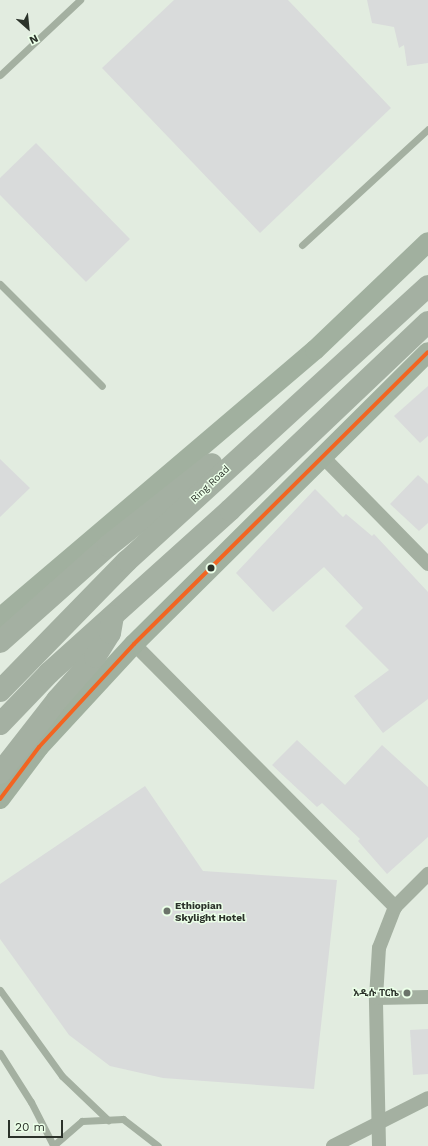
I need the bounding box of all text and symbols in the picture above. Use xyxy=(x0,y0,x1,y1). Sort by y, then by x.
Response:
north arrow xyxy=(8,8,48,48)
text: N xyxy=(27,31,40,47)
street label: Ring Road xyxy=(188,463,232,505)
unlabelled marker xyxy=(206,563,216,573)
place label: Ethiopian Skylight Hotel xyxy=(175,899,245,922)
marker: Ethiopian Skylight Hotel xyxy=(162,906,172,916)
place label: አዲሱ ፐርኬ xyxy=(353,987,399,999)
marker: አዲሱ ፐርኬ xyxy=(402,988,412,998)
scale bar xyxy=(10,1112,65,1138)
text: 20 m xyxy=(15,1120,45,1134)

